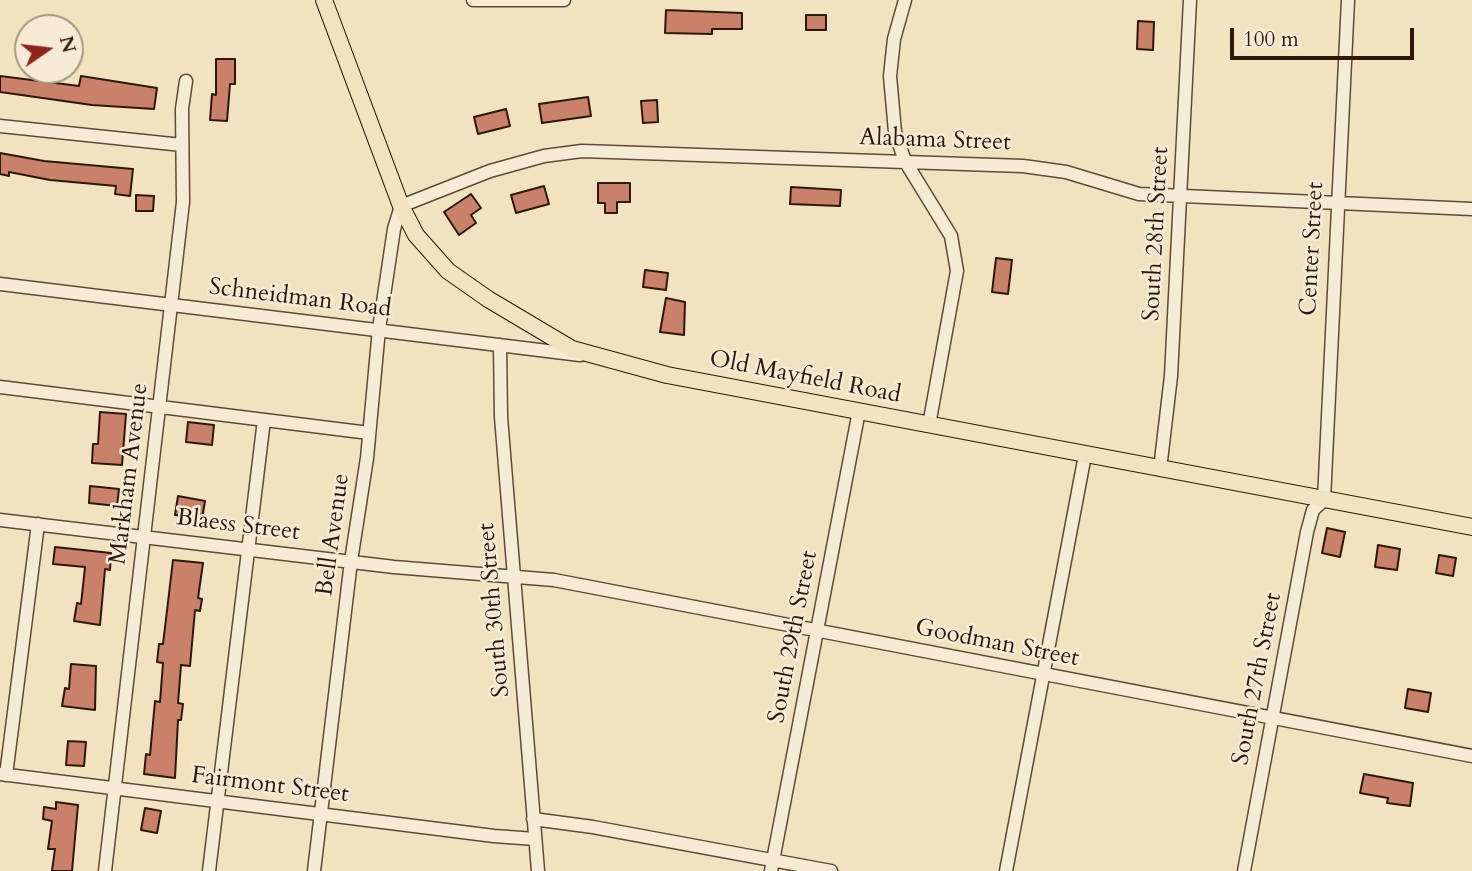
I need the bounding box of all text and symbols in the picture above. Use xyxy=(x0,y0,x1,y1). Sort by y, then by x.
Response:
north arrow xyxy=(14,14,84,84)
scale bar xyxy=(1234,14,1418,58)
text: 100 m xyxy=(1243,25,1299,54)
text: N xyxy=(53,33,82,56)
street label: Alabama Street xyxy=(859,124,1011,158)
street label: South 28th Street xyxy=(1138,146,1176,322)
street label: Center Street xyxy=(1295,181,1331,317)
street label: Schneidman Road xyxy=(207,274,393,324)
street label: Old Mayfield Road xyxy=(707,345,903,411)
street label: Markham Avenue xyxy=(105,382,155,566)
street label: Bell Avenue xyxy=(311,472,357,598)
street label: Blaess Street xyxy=(175,504,301,548)
street label: South 30th Street xyxy=(473,522,517,698)
street label: South 29th Street xyxy=(763,548,825,726)
street label: South 27th Street xyxy=(1227,590,1289,768)
street label: Goodman Street xyxy=(913,614,1081,674)
street label: Fairmont Street xyxy=(190,762,350,810)

